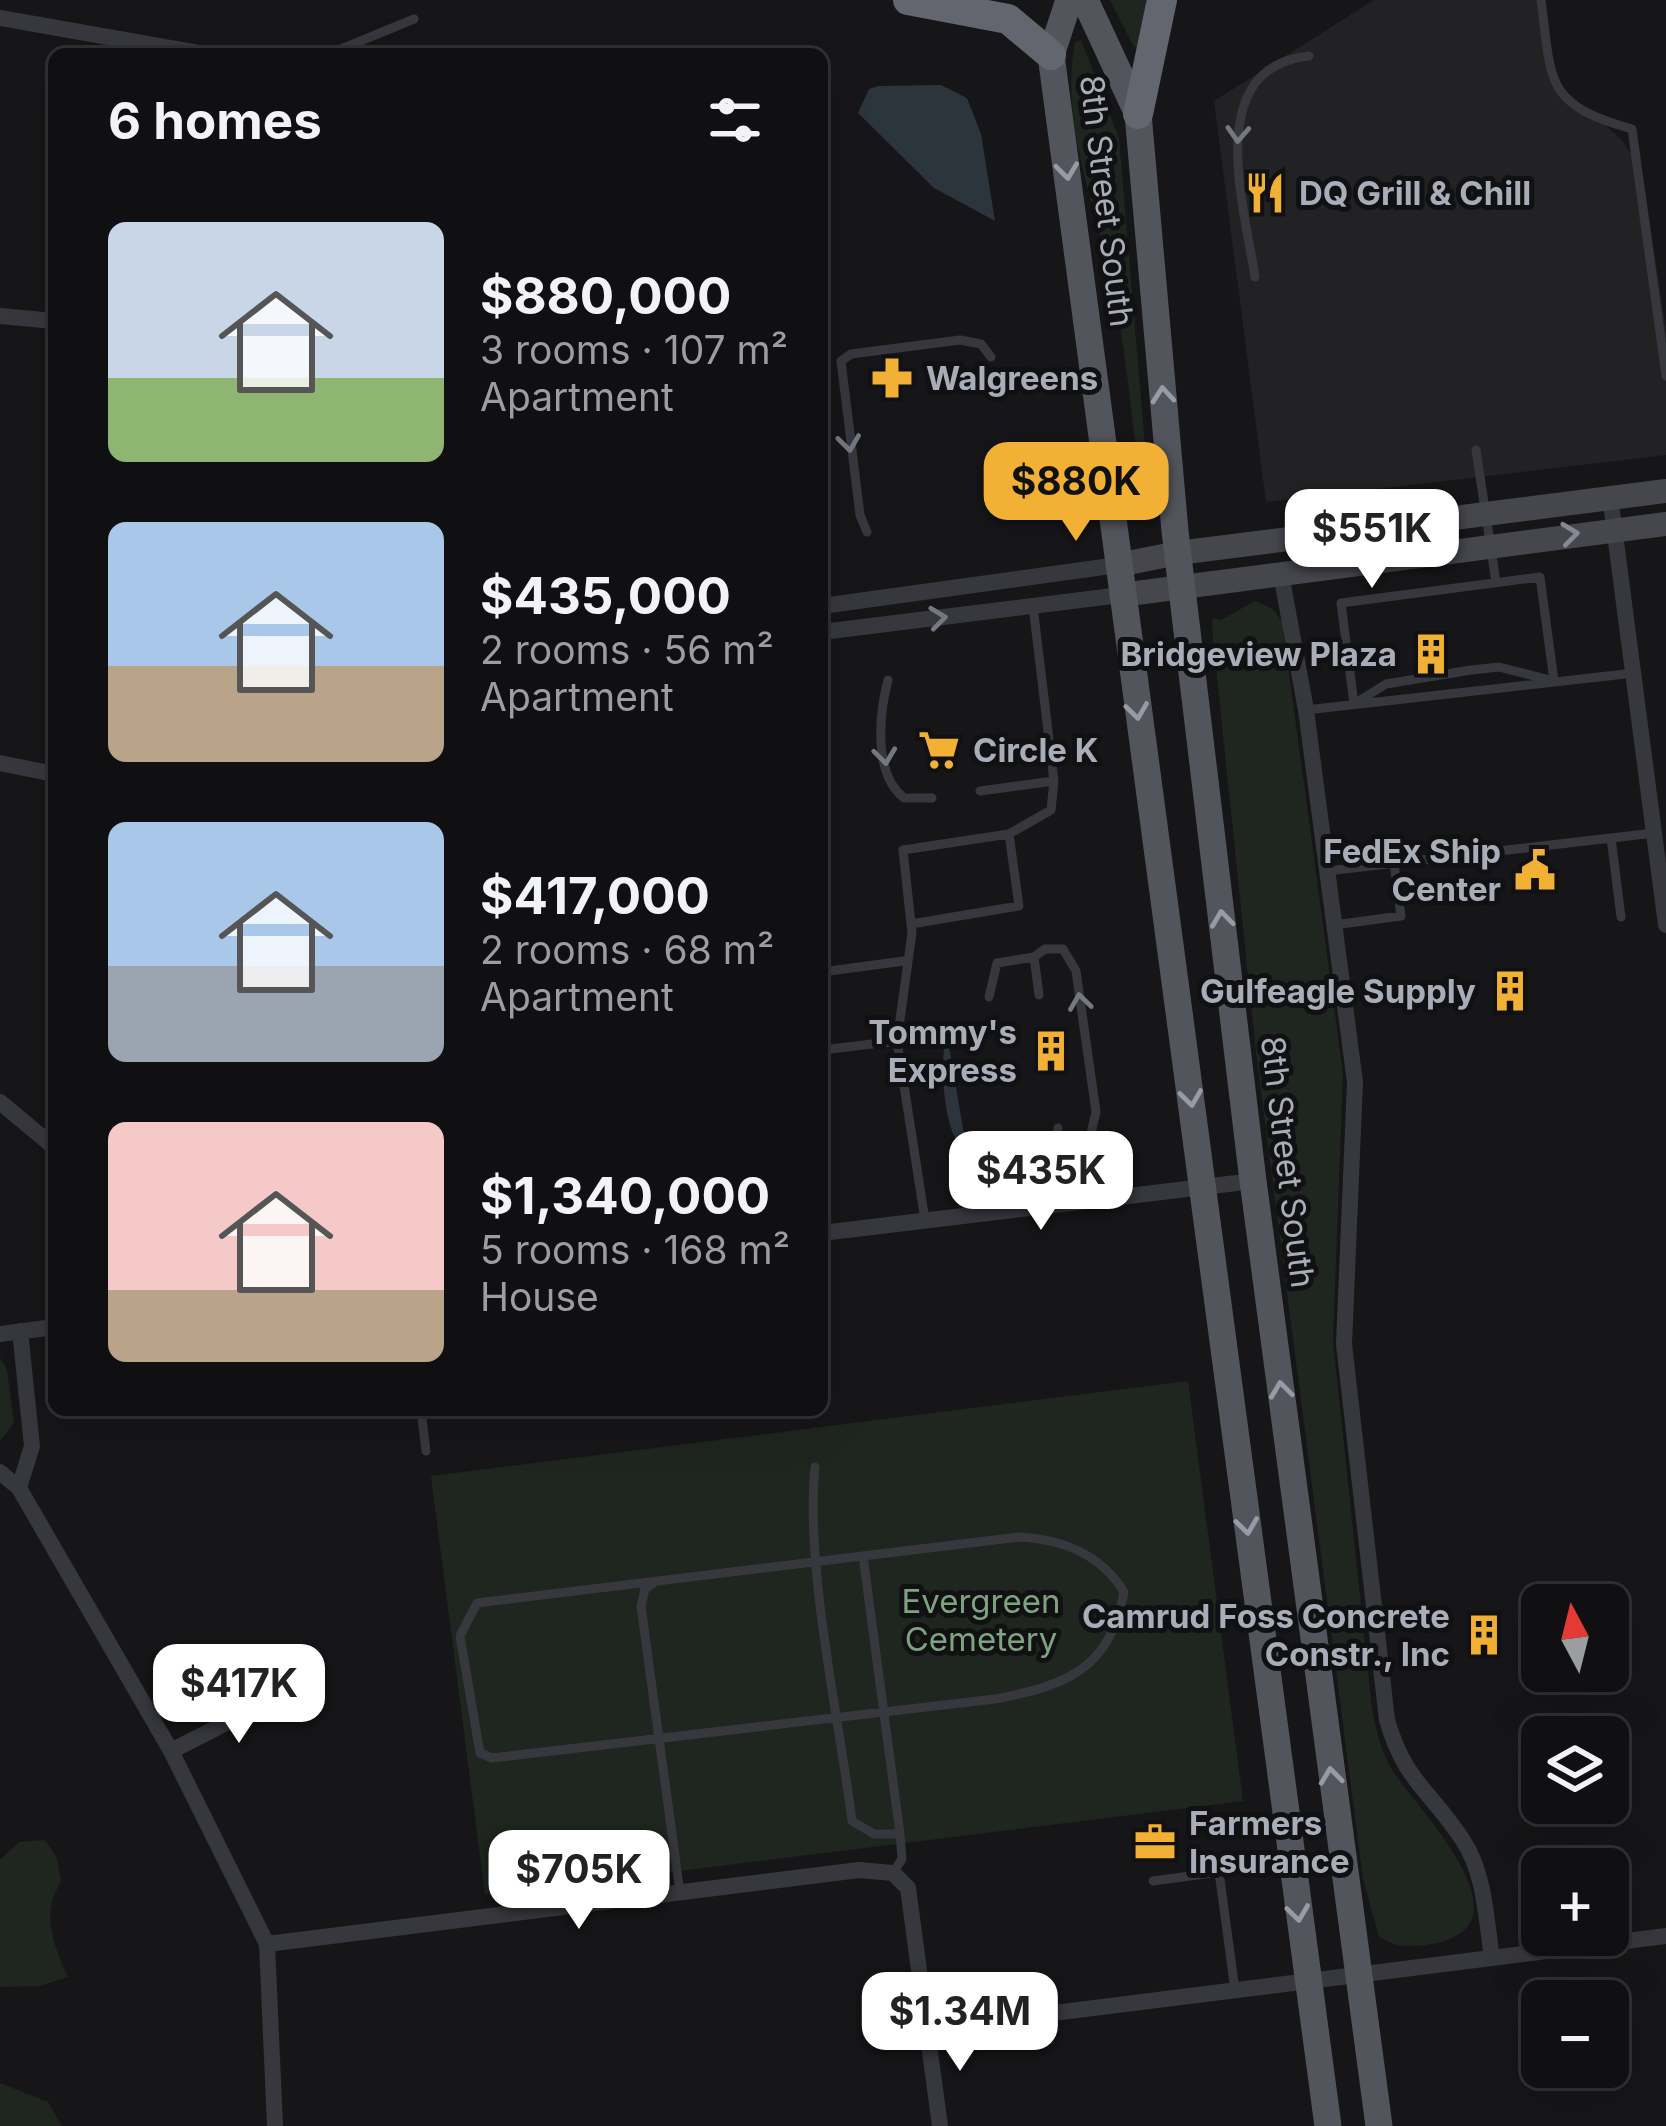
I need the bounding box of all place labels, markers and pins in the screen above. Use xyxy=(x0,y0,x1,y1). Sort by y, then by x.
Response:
restaurant icon: DQ Grill & Chill xyxy=(1242,170,1288,216)
place label: DQ Grill & Chill xyxy=(1299,173,1531,213)
pharmacy icon: Walgreens xyxy=(869,355,915,401)
place label: Walgreens xyxy=(926,358,1098,398)
pin: $880K xyxy=(992,442,1160,544)
pin: $551K xyxy=(1288,489,1456,591)
building icon: Bridgeview Plaza xyxy=(1408,631,1454,677)
place label: Bridgeview Plaza xyxy=(1120,634,1397,674)
supermarket icon: Circle K xyxy=(916,727,962,773)
place label: Circle K xyxy=(973,730,1099,770)
place label: FedEx Ship Center xyxy=(1323,831,1501,909)
public building icon: FedEx Ship Center xyxy=(1512,847,1558,893)
building icon: Gulfeagle Supply xyxy=(1487,968,1533,1014)
place label: Gulfeagle Supply xyxy=(1200,971,1476,1011)
place label: Tommy's Express xyxy=(868,1012,1017,1090)
building icon: Tommy's Express xyxy=(1028,1028,1074,1074)
pin: $435K xyxy=(957,1131,1125,1233)
place label: Camrud Foss Concrete Constr., Inc xyxy=(1082,1596,1450,1674)
building icon: Camrud Foss Concrete Constr., Inc xyxy=(1461,1612,1507,1658)
pin: $417K xyxy=(155,1644,323,1746)
place label: Farmers Insurance xyxy=(1189,1803,1350,1881)
office icon: Farmers Insurance xyxy=(1132,1819,1178,1865)
pin: $705K xyxy=(495,1830,663,1932)
pin: $1.34M xyxy=(862,1972,1058,2074)

